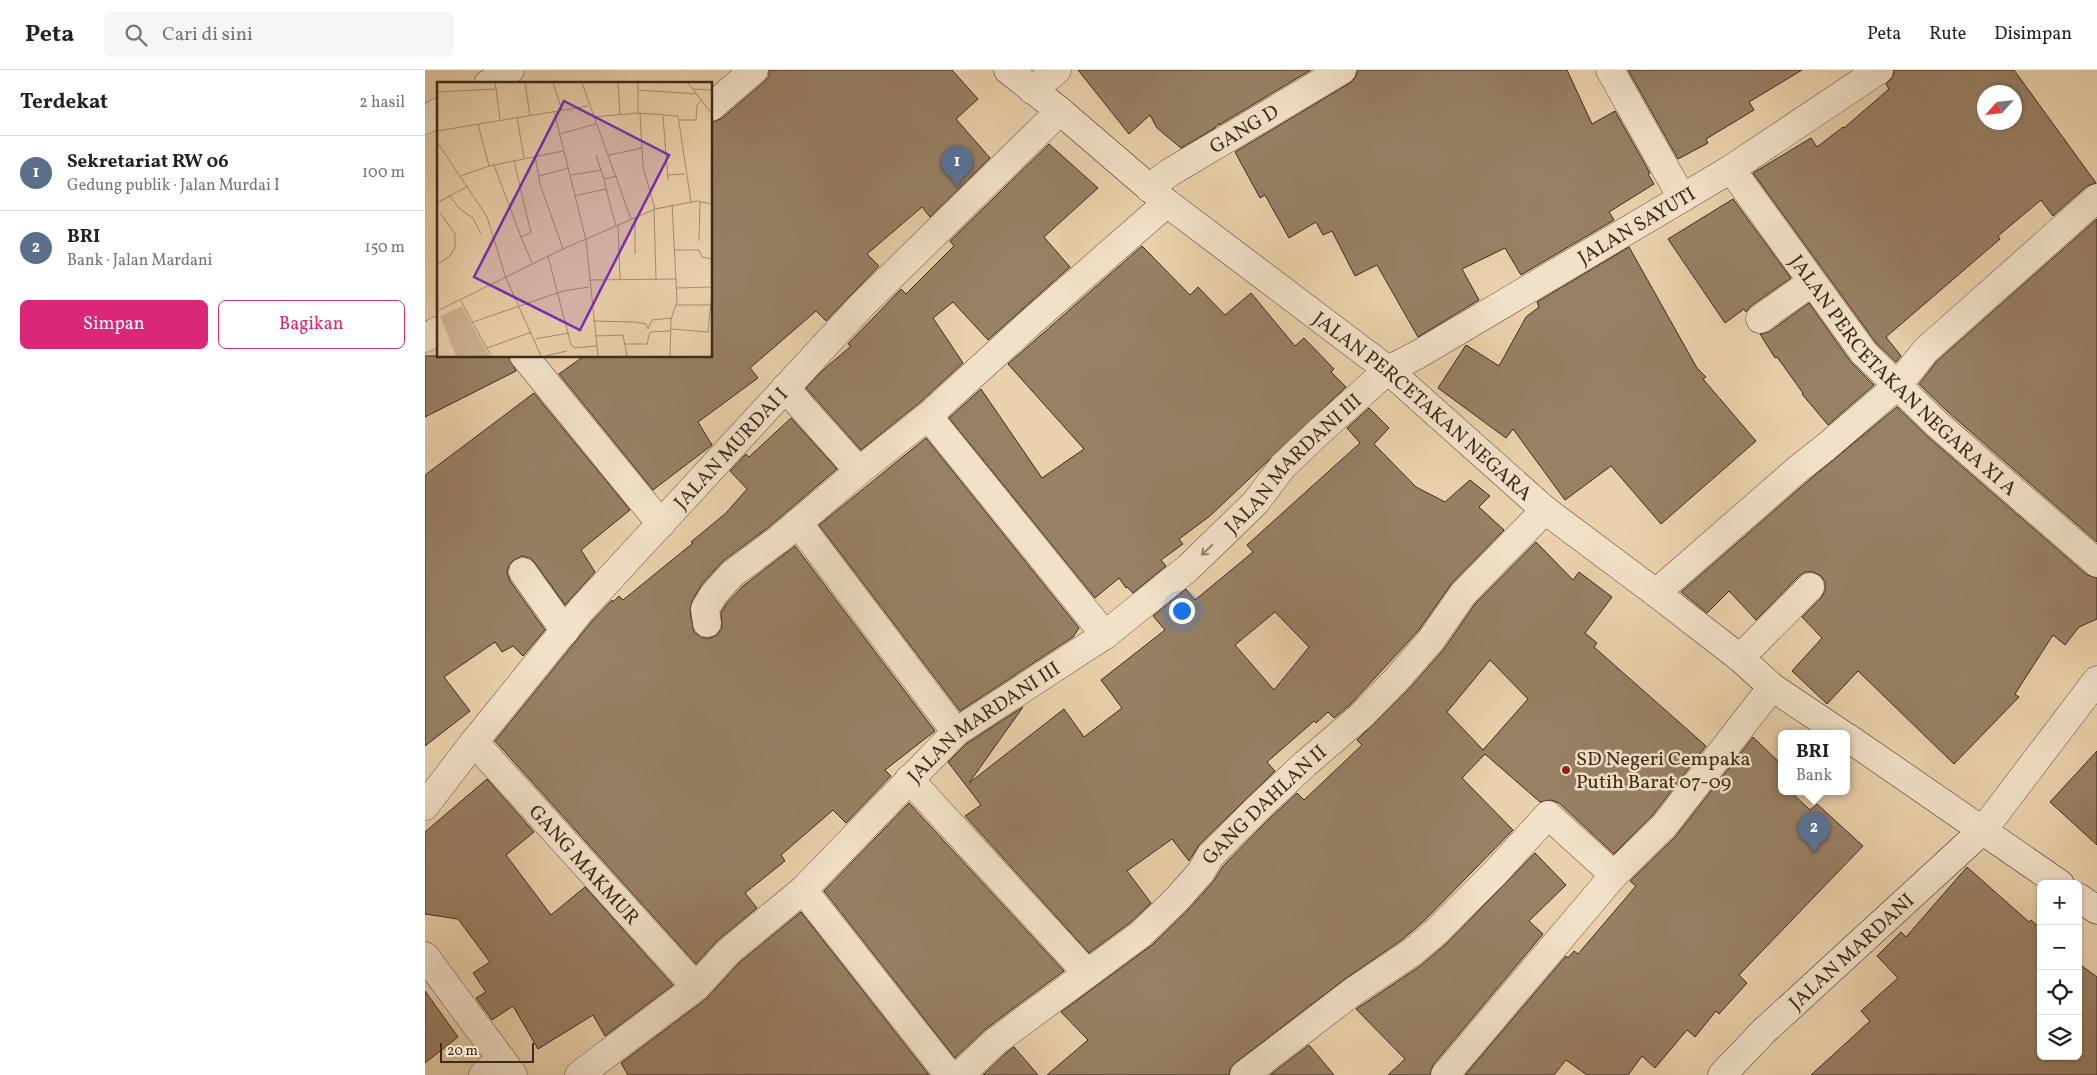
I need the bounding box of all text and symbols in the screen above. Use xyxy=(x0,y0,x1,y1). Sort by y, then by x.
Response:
search box xyxy=(104,12,454,57)
text: Peta xyxy=(25,18,74,52)
icon: search xyxy=(122,21,150,49)
text: Cari di sini xyxy=(162,22,253,48)
text: Peta xyxy=(1867,22,1901,47)
text: Rute xyxy=(1929,22,1966,47)
text: Disimpan xyxy=(1994,22,2072,47)
inset map xyxy=(437,82,713,358)
north arrow xyxy=(1977,85,2022,130)
text: Terdekat xyxy=(20,88,108,117)
text: 2 hasil xyxy=(359,92,405,114)
street label: GANG D xyxy=(1205,99,1285,162)
pin: 1 xyxy=(941,146,973,187)
text: Sekretariat RW 06 xyxy=(67,149,229,175)
text: 1 xyxy=(33,162,39,184)
text: 100 m xyxy=(362,162,405,184)
text: Gedung publik · Jalan Murdai I xyxy=(67,175,280,197)
street label: JALAN SAYUTI xyxy=(1573,181,1701,273)
text: BRI xyxy=(67,224,100,250)
text: 2 xyxy=(32,237,40,259)
text: 150 m xyxy=(364,237,405,259)
text: Bank · Jalan Mardani xyxy=(67,250,212,272)
street label: JALAN PERCETAKAN NEGARA XI A xyxy=(1782,250,2022,503)
button: Simpan xyxy=(20,300,208,349)
button: Bagikan xyxy=(218,300,405,349)
street label: JALAN PERCETAKAN NEGARA xyxy=(1306,306,1538,508)
street label: JALAN MURDAI I xyxy=(668,382,795,516)
street label: JALAN MARDANI III xyxy=(1219,388,1369,541)
one-way arrow xyxy=(1201,544,1213,556)
your location xyxy=(1169,598,1195,624)
street label: JALAN MARDANI III xyxy=(902,656,1066,790)
popup xyxy=(1778,730,1850,795)
street label: GANG DAHLAN II xyxy=(1196,739,1334,870)
text: BRI xyxy=(1796,739,1829,765)
place label: SD Negeri Cempaka Putih Barat 07-09 xyxy=(1576,746,1751,797)
marker: SD Negeri Cempaka Putih Barat 07-09 xyxy=(1560,764,1572,776)
text: Bank xyxy=(1796,765,1832,787)
street label: GANG MAKMUR xyxy=(521,799,645,932)
pin: 2 xyxy=(1798,812,1830,853)
map controls xyxy=(2037,880,2082,1060)
button: + xyxy=(2037,880,2082,925)
street label: JALAN MARDANI xyxy=(1783,888,1921,1017)
button: − xyxy=(2037,925,2082,970)
button: locate xyxy=(2037,970,2082,1015)
button: layers xyxy=(2037,1015,2082,1060)
scale bar xyxy=(440,1040,534,1063)
text: 20 m xyxy=(447,1042,478,1061)

